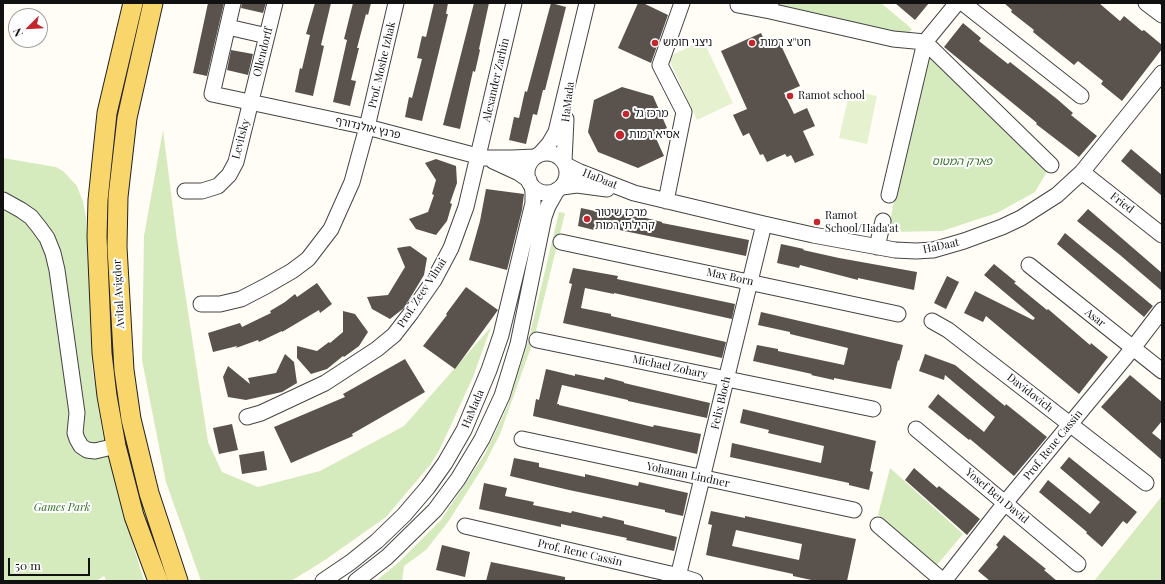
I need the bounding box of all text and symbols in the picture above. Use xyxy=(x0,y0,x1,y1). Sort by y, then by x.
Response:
north arrow xyxy=(8,8,48,48)
street label: Prof. Moshe Izhak xyxy=(366,20,398,110)
text: N xyxy=(9,26,26,39)
street label: Ollendorff xyxy=(250,26,276,78)
place label: ניצני חומש xyxy=(663,36,712,50)
place label: חט''צ רמות xyxy=(760,36,811,50)
street label: Alexander Zarhin xyxy=(480,37,512,123)
marker: ניצני חומש xyxy=(650,38,660,48)
marker: חט''צ רמות xyxy=(747,38,757,48)
street label: HaMada xyxy=(559,81,577,123)
place label: Ramot school xyxy=(798,89,865,103)
marker: Ramot school xyxy=(785,91,795,101)
place label: מרכז גל xyxy=(634,107,669,121)
marker: מרכז גל xyxy=(621,109,631,119)
street label: פרנץ אולנדורף xyxy=(334,114,402,142)
street label: Levitsky xyxy=(229,117,253,161)
place label: אסיא רמות xyxy=(629,128,680,142)
marker: אסיא רמות xyxy=(614,129,626,141)
park label: פארק המטוס xyxy=(932,155,992,169)
street label: HaDaat xyxy=(581,166,619,192)
street label: Fried xyxy=(1108,190,1136,216)
place label: מרכז שיטור קהילתי רמות xyxy=(595,206,655,232)
place label: Ramot School/Hada'at xyxy=(825,209,899,235)
marker: מרכז שיטור קהילתי רמות xyxy=(582,214,592,224)
marker: Ramot School/Hada'at xyxy=(812,217,822,227)
street label: HaDaat xyxy=(922,236,960,256)
street label: Prof. Zeev Vilnai xyxy=(395,256,449,330)
street label: Avital Avigdor xyxy=(111,259,127,329)
street label: Max Born xyxy=(705,266,755,288)
street label: Asar xyxy=(1082,306,1108,330)
street label: Michael Zohary xyxy=(631,353,709,381)
street label: Davidovich xyxy=(1004,371,1056,415)
street label: Felix Bloch xyxy=(708,375,734,431)
street label: HaMada xyxy=(459,388,487,430)
street label: Prof. Rene Cassin xyxy=(1021,407,1085,483)
street label: Yohanan Lindner xyxy=(645,460,731,490)
street label: Yosef Ben David xyxy=(963,466,1031,526)
park label: Games Park xyxy=(34,501,90,515)
street label: Prof. Rene Cassin xyxy=(536,537,624,569)
scale bar xyxy=(10,550,92,576)
text: 50 m xyxy=(15,557,41,573)

